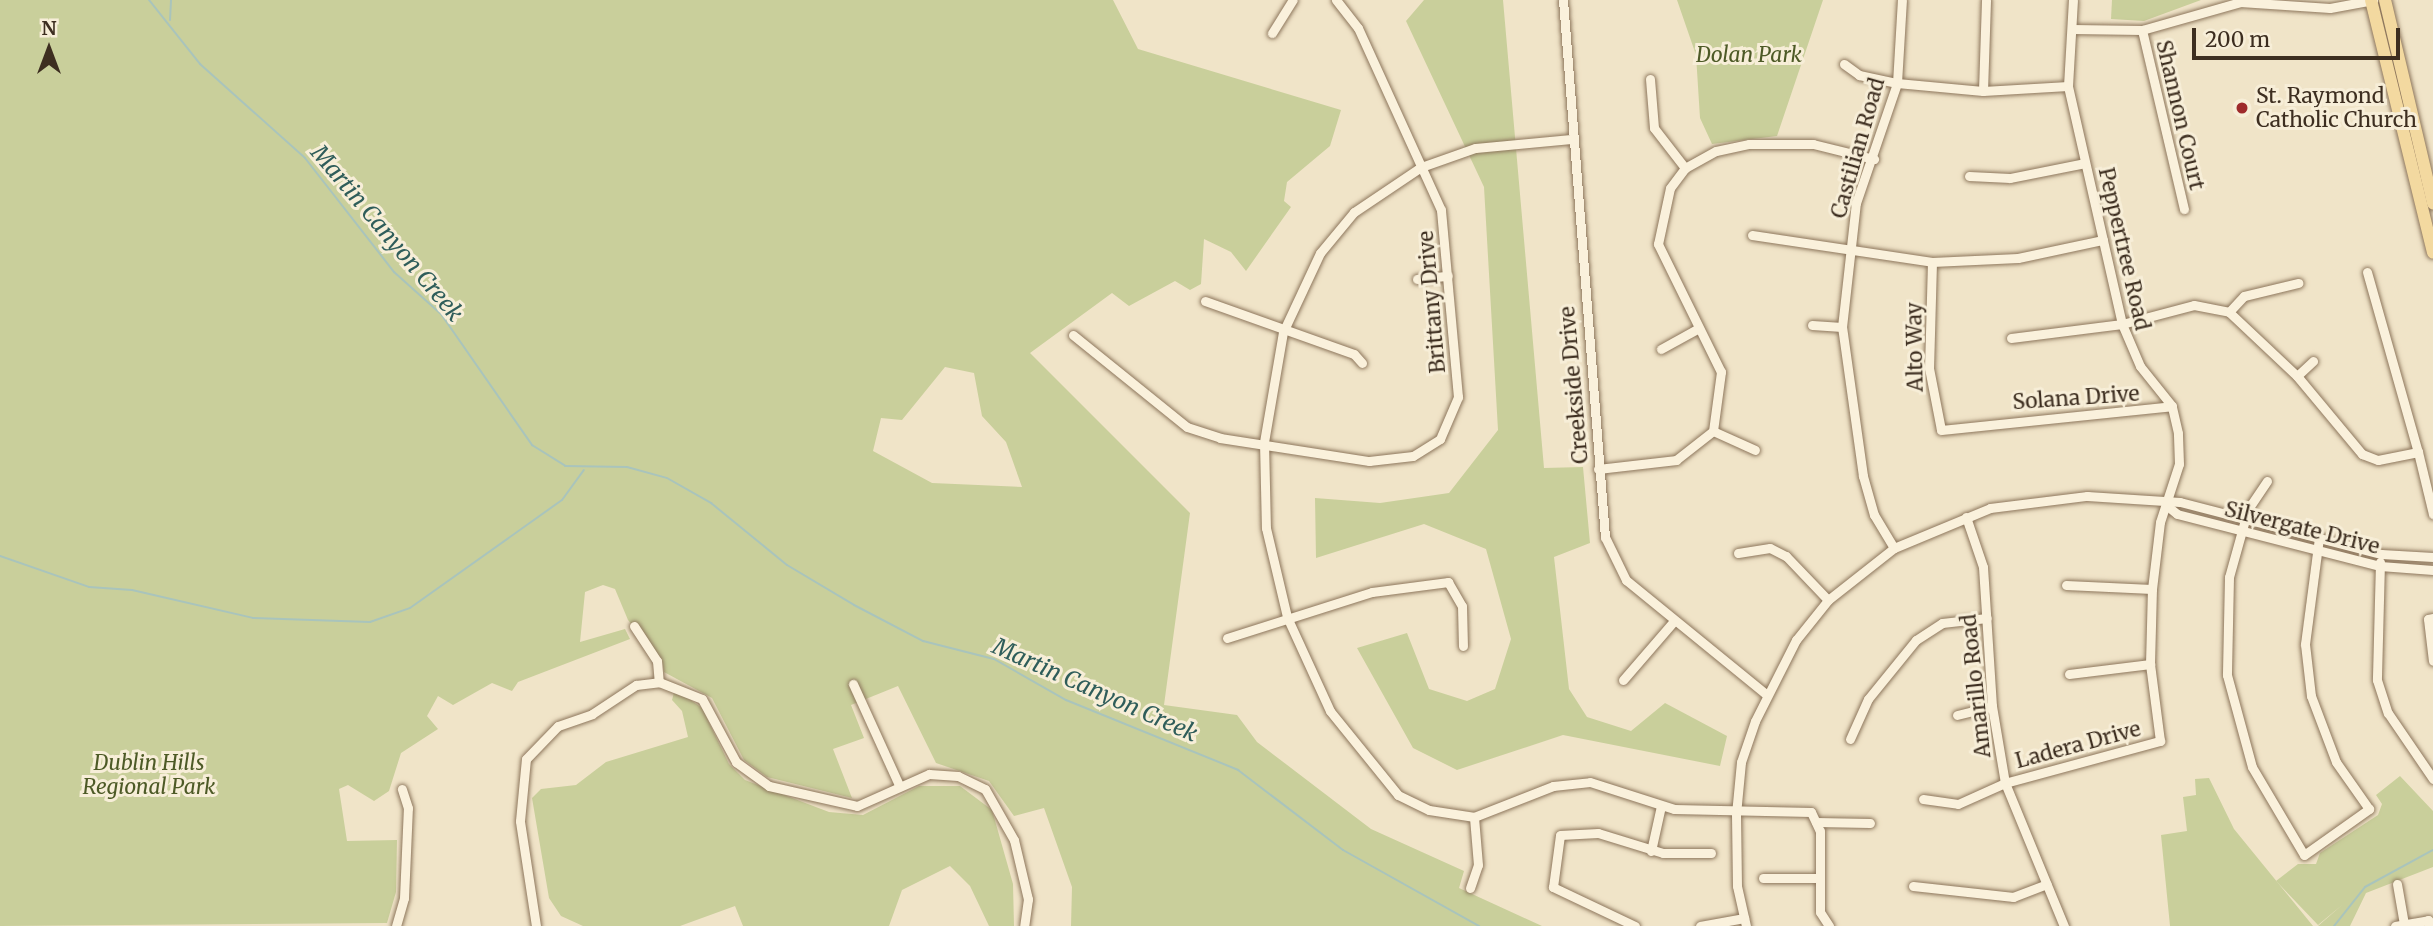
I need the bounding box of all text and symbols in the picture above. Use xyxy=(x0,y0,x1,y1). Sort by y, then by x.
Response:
north arrow xyxy=(14,14,84,84)
scale bar xyxy=(2195,14,2403,58)
text: N xyxy=(41,16,57,40)
text: 200 m xyxy=(2205,26,2270,53)
street label: Shannon Court xyxy=(2151,38,2209,192)
park label: Dolan Park xyxy=(1696,42,1802,68)
street label: Castilian Road xyxy=(1826,75,1890,221)
place label: St. Raymond Catholic Church xyxy=(2256,83,2417,133)
marker: St. Raymond Catholic Church xyxy=(2234,100,2250,116)
water label: Martin Canyon Creek xyxy=(305,139,469,327)
street label: Peppertree Road xyxy=(2093,165,2155,333)
street label: Brittany Drive xyxy=(1413,230,1451,374)
street label: Alto Way xyxy=(1902,302,1928,392)
street label: Creekside Drive xyxy=(1555,305,1593,465)
street label: Solana Drive xyxy=(2012,381,2140,415)
street label: Silvergate Drive xyxy=(2222,497,2382,559)
street label: Amarillo Road xyxy=(1956,613,1996,759)
water label: Martin Canyon Creek xyxy=(988,632,1202,748)
street label: Ladera Drive xyxy=(2013,716,2143,774)
park label: Dublin Hills Regional Park xyxy=(83,750,215,800)

